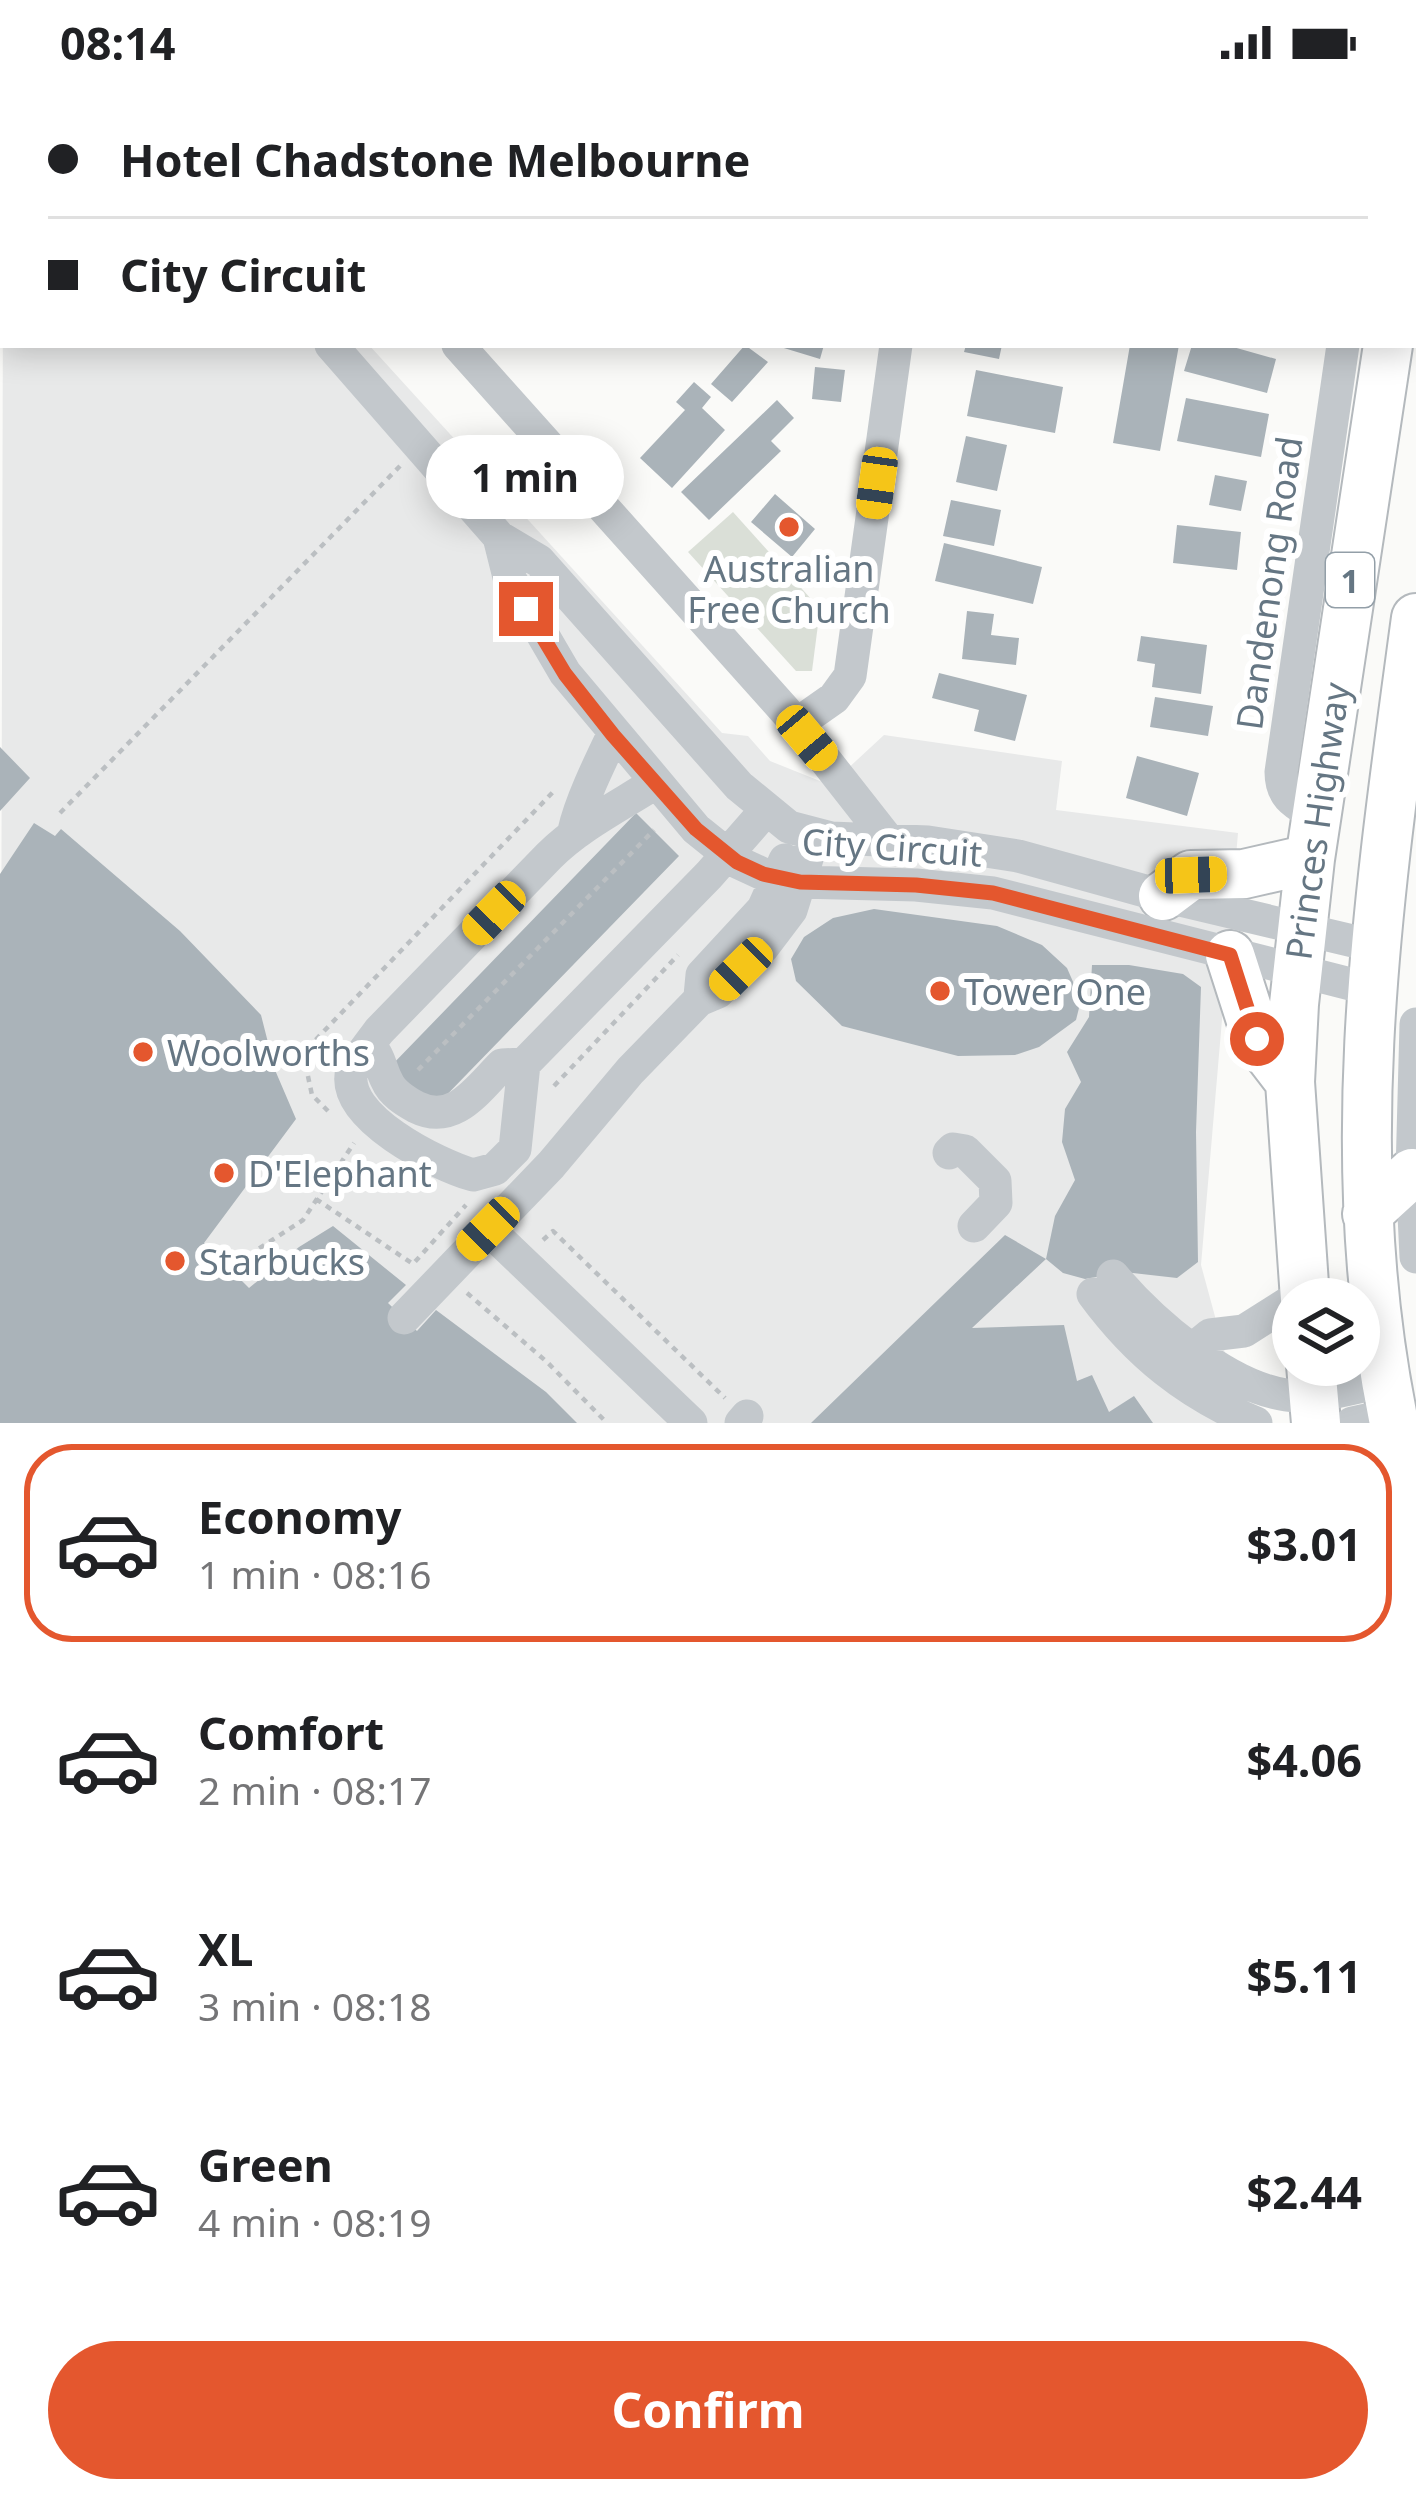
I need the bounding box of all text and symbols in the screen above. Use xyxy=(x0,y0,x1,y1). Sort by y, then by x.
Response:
text: 08:14 xyxy=(60,12,176,73)
text: Hotel Chadstone Melbourne xyxy=(120,129,750,190)
text: City Circuit xyxy=(120,244,366,305)
street label: Dandenong Road xyxy=(1224,433,1314,733)
callout: 1 min xyxy=(427,435,625,519)
car xyxy=(854,445,900,521)
text: 1 min xyxy=(471,450,579,503)
marker: Australian Free Church xyxy=(776,514,802,540)
place label: Australian Free Church xyxy=(687,544,891,634)
road number: 1 xyxy=(1326,553,1374,607)
route end xyxy=(499,582,553,636)
street label: Princes Highway xyxy=(1273,679,1361,963)
car xyxy=(770,699,844,777)
street label: City Circuit xyxy=(800,816,984,878)
car xyxy=(1154,856,1228,894)
car xyxy=(456,875,532,951)
car xyxy=(703,931,779,1007)
place label: Tower One xyxy=(964,967,1146,1016)
marker: Tower One xyxy=(927,978,953,1004)
route start xyxy=(1230,1012,1284,1066)
place label: Woolworths xyxy=(167,1028,370,1077)
marker: Woolworths xyxy=(130,1039,156,1065)
place label: D'Elephant xyxy=(248,1149,432,1198)
marker: D'Elephant xyxy=(211,1160,237,1186)
car xyxy=(450,1191,526,1267)
place label: Starbucks xyxy=(199,1237,365,1286)
marker: Starbucks xyxy=(162,1248,188,1274)
map controls xyxy=(1272,1278,1380,1386)
button: layers xyxy=(1272,1278,1380,1386)
text: Economy xyxy=(198,1486,402,1547)
icon: car xyxy=(54,1489,162,1597)
text: $3.01 xyxy=(1246,1513,1362,1574)
text: 1 min · 08:16 xyxy=(198,1547,432,1600)
text: Comfort xyxy=(198,1702,384,1763)
icon: car xyxy=(54,1705,162,1813)
text: $4.06 xyxy=(1246,1729,1362,1790)
text: 2 min · 08:17 xyxy=(198,1763,432,1816)
text: XL xyxy=(198,1918,253,1979)
icon: car xyxy=(54,1921,162,2029)
text: $5.11 xyxy=(1246,1945,1362,2006)
text: 3 min · 08:18 xyxy=(198,1979,432,2032)
text: Green xyxy=(198,2134,333,2195)
icon: car xyxy=(54,2137,162,2245)
text: $2.44 xyxy=(1246,2161,1362,2222)
text: 4 min · 08:19 xyxy=(198,2195,432,2248)
button: Confirm xyxy=(48,2341,1368,2479)

